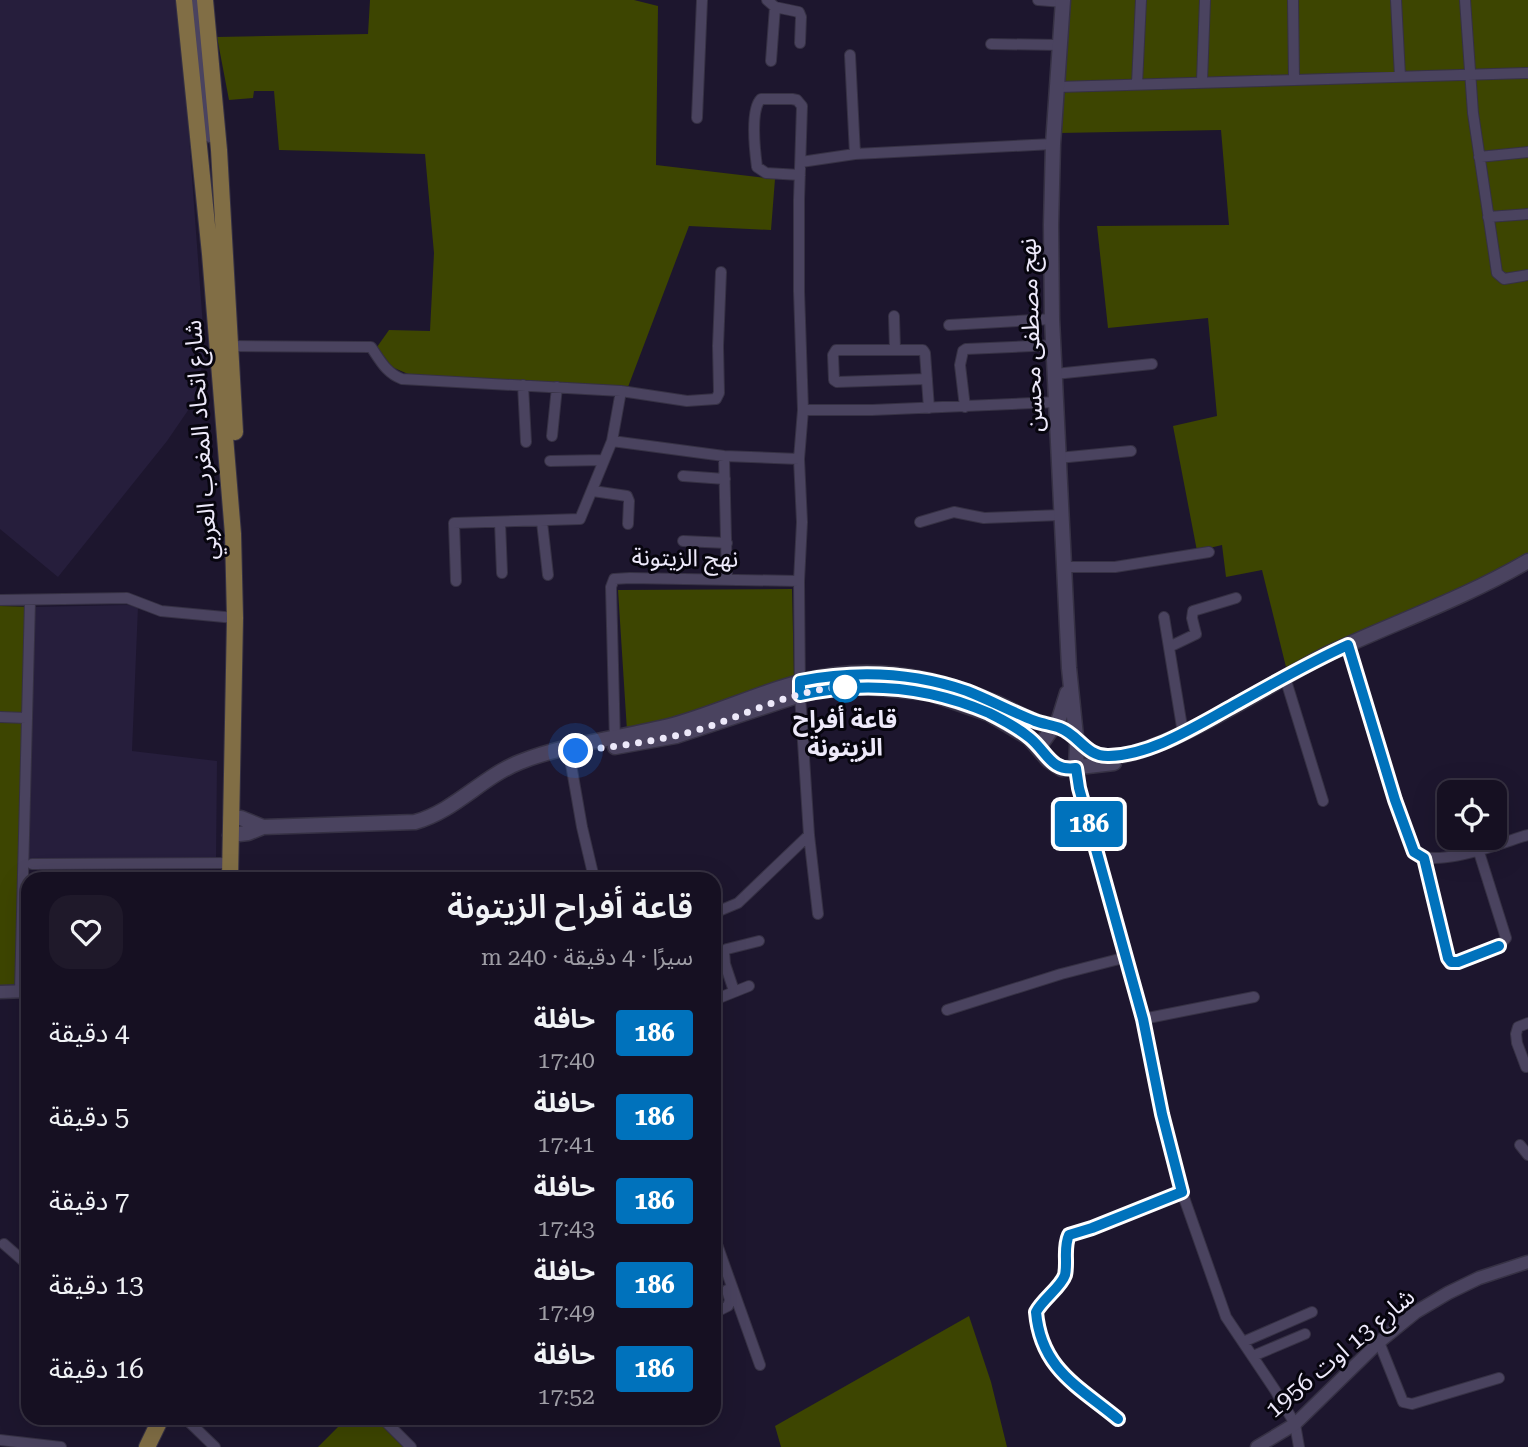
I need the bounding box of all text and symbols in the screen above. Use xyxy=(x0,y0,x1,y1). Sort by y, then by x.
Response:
street label: نهج مصطفى محسن xyxy=(1014,237,1051,432)
street label: شارع اتحاد المغرب العربي xyxy=(179,319,228,561)
street label: نهج الزيتونة xyxy=(631,543,739,576)
marker: قاعة أفراح الزيتونة xyxy=(830,672,860,702)
place label: قاعة أفراح الزيتونة xyxy=(793,705,897,762)
your location xyxy=(558,733,593,768)
map controls xyxy=(1437,780,1507,850)
button: locate xyxy=(1437,780,1507,850)
line badge: 186 xyxy=(1049,801,1129,847)
text: 186 xyxy=(1069,810,1109,838)
text: قاعة أفراح الزيتونة xyxy=(447,887,693,926)
button: heart xyxy=(49,895,123,969)
text: سيرًا · 4 دقيقة · 240 m xyxy=(481,944,693,971)
text: حافلة xyxy=(534,1004,595,1034)
text: 4 دقيقة xyxy=(49,1018,129,1048)
text: 186 xyxy=(634,1019,675,1047)
text: 17:40 xyxy=(538,1047,595,1074)
text: حافلة xyxy=(534,1088,595,1118)
text: 5 دقيقة xyxy=(49,1102,129,1132)
text: 186 xyxy=(634,1103,675,1131)
text: 17:41 xyxy=(538,1131,595,1158)
text: حافلة xyxy=(534,1172,595,1202)
text: 7 دقيقة xyxy=(49,1186,129,1216)
text: 186 xyxy=(634,1187,675,1215)
text: 17:43 xyxy=(538,1215,595,1242)
text: حافلة xyxy=(534,1256,595,1286)
text: 13 دقيقة xyxy=(49,1270,144,1300)
text: 186 xyxy=(634,1271,675,1299)
street label: شارع 13 اوت 1956 xyxy=(1260,1283,1422,1426)
text: 17:49 xyxy=(538,1299,595,1326)
text: حافلة xyxy=(534,1340,595,1370)
text: 16 دقيقة xyxy=(49,1354,144,1384)
text: 186 xyxy=(634,1355,675,1383)
text: 17:52 xyxy=(538,1383,595,1410)

